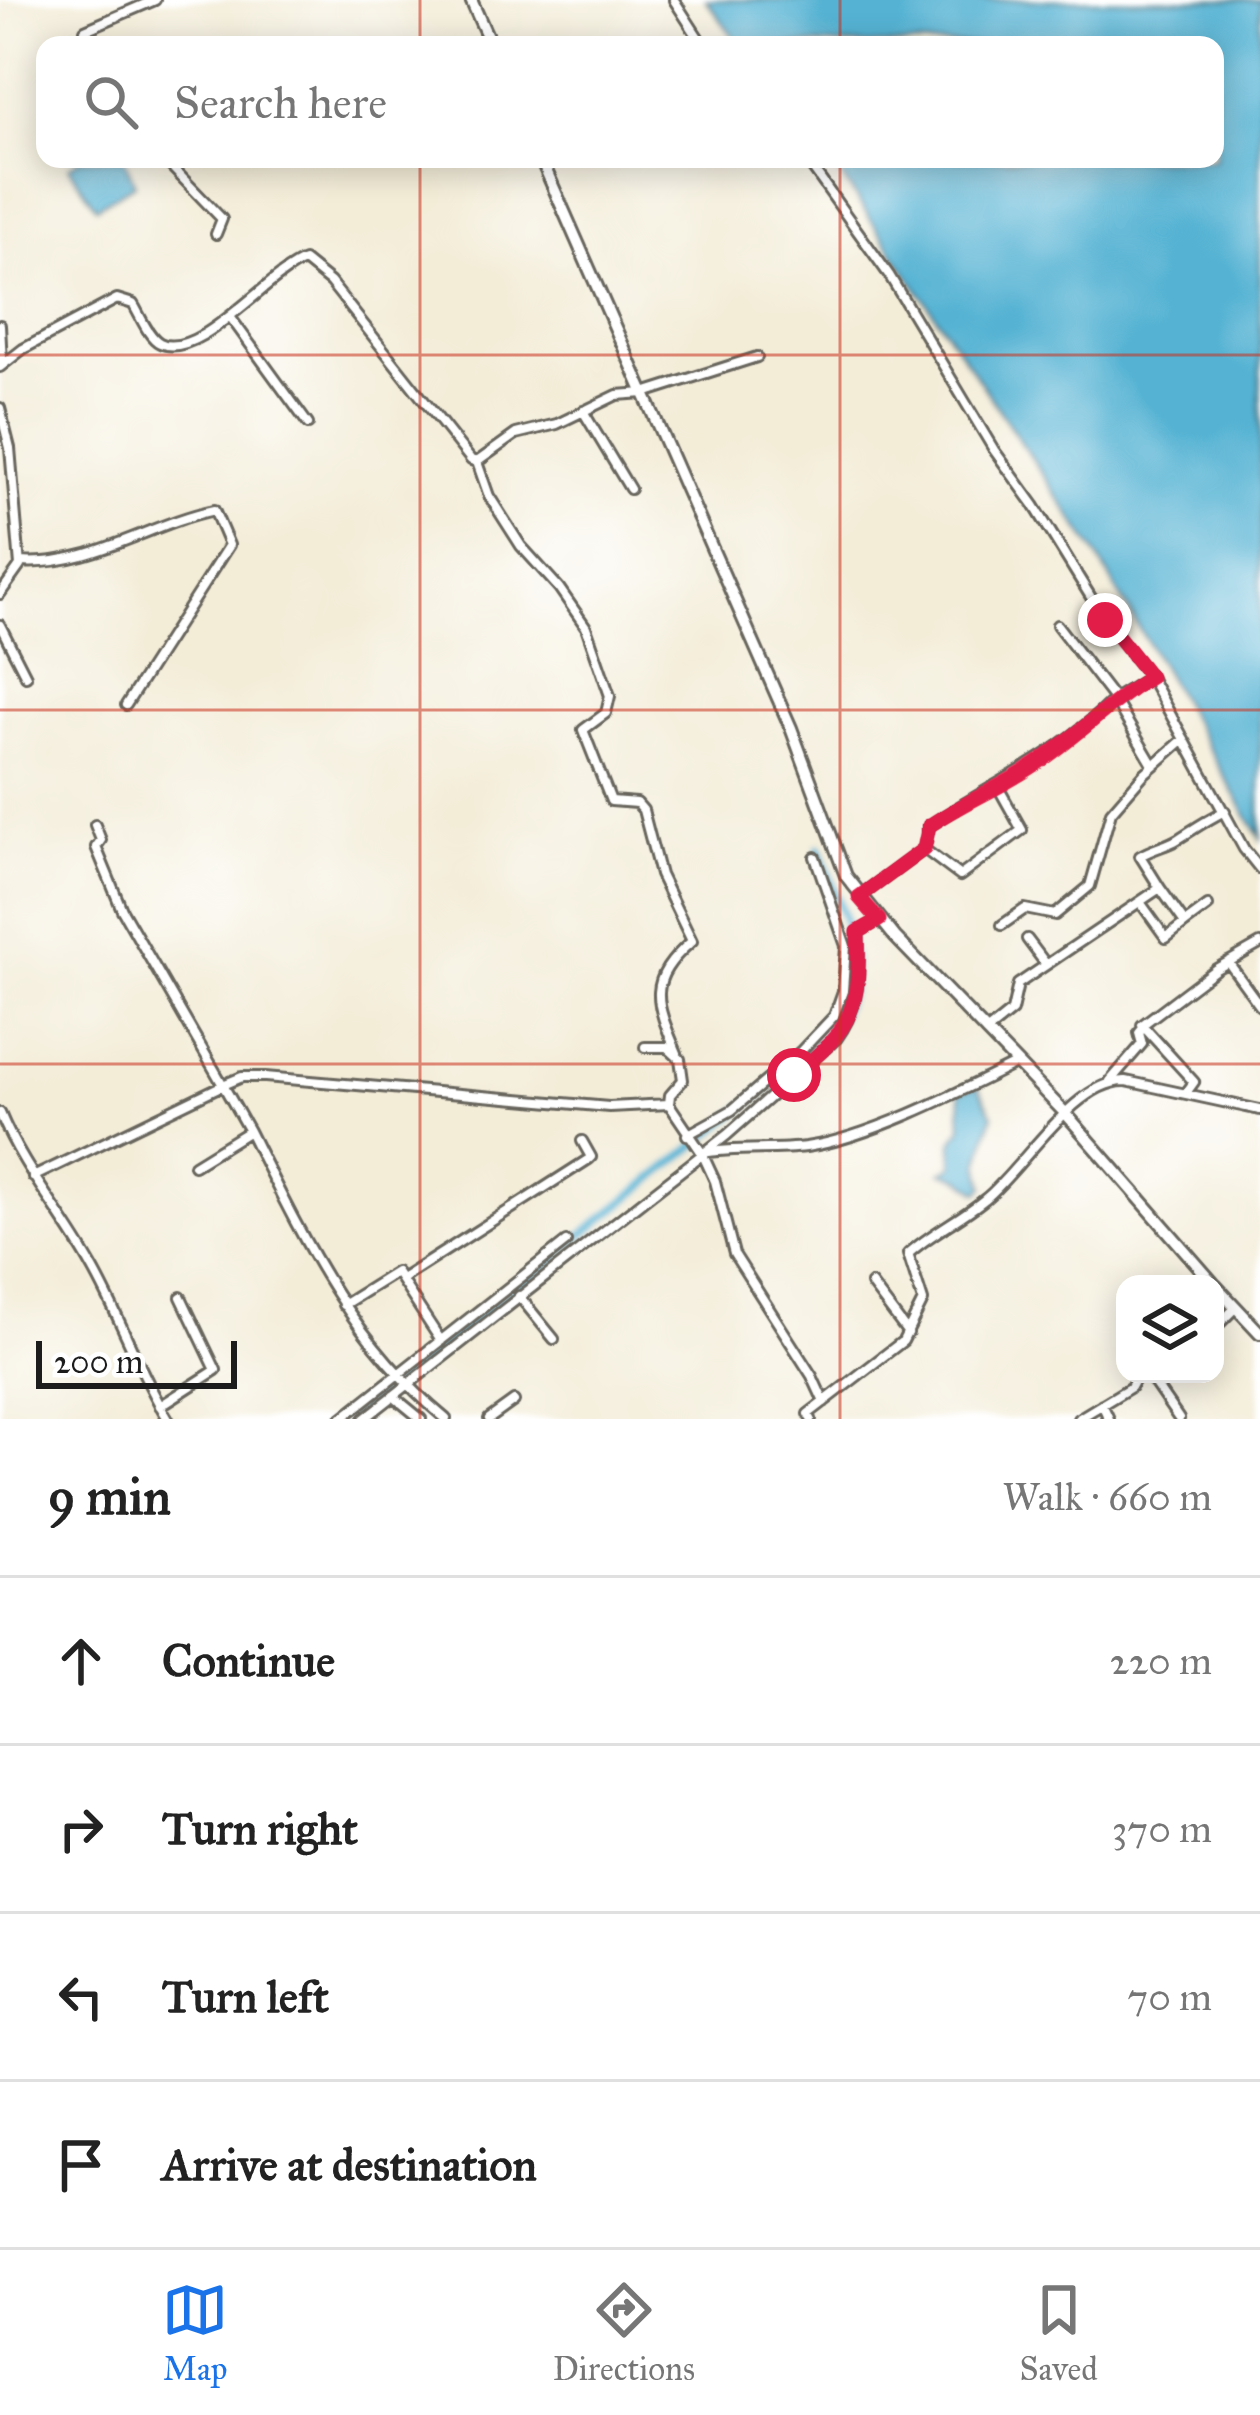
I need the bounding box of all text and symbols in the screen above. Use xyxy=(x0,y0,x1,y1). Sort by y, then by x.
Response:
search box xyxy=(36,36,1224,168)
icon: search xyxy=(78,69,144,135)
text: Search here xyxy=(174,75,387,130)
route end xyxy=(1078,593,1132,647)
route start xyxy=(767,1048,821,1102)
map controls xyxy=(1116,1275,1224,1383)
button: layers xyxy=(1116,1275,1224,1383)
scale bar xyxy=(36,1335,237,1388)
text: 200 m xyxy=(54,1342,144,1382)
text: 9 min xyxy=(48,1466,171,1528)
text: Walk · 660 m xyxy=(1003,1473,1212,1521)
icon: ahead xyxy=(48,1628,114,1694)
text: Continue xyxy=(162,1633,335,1688)
text: 220 m xyxy=(1110,1637,1212,1685)
icon: right xyxy=(48,1796,114,1862)
text: Turn right xyxy=(162,1801,358,1856)
text: 370 m xyxy=(1112,1805,1212,1853)
icon: left xyxy=(48,1964,114,2030)
text: Turn left xyxy=(162,1969,329,2024)
text: 70 m xyxy=(1127,1973,1212,2021)
icon: arrive xyxy=(48,2132,114,2198)
text: Arrive at destination xyxy=(162,2137,537,2192)
tab: Map xyxy=(162,2277,228,2389)
tab: Directions xyxy=(553,2277,695,2389)
tab: Saved xyxy=(1019,2277,1098,2389)

